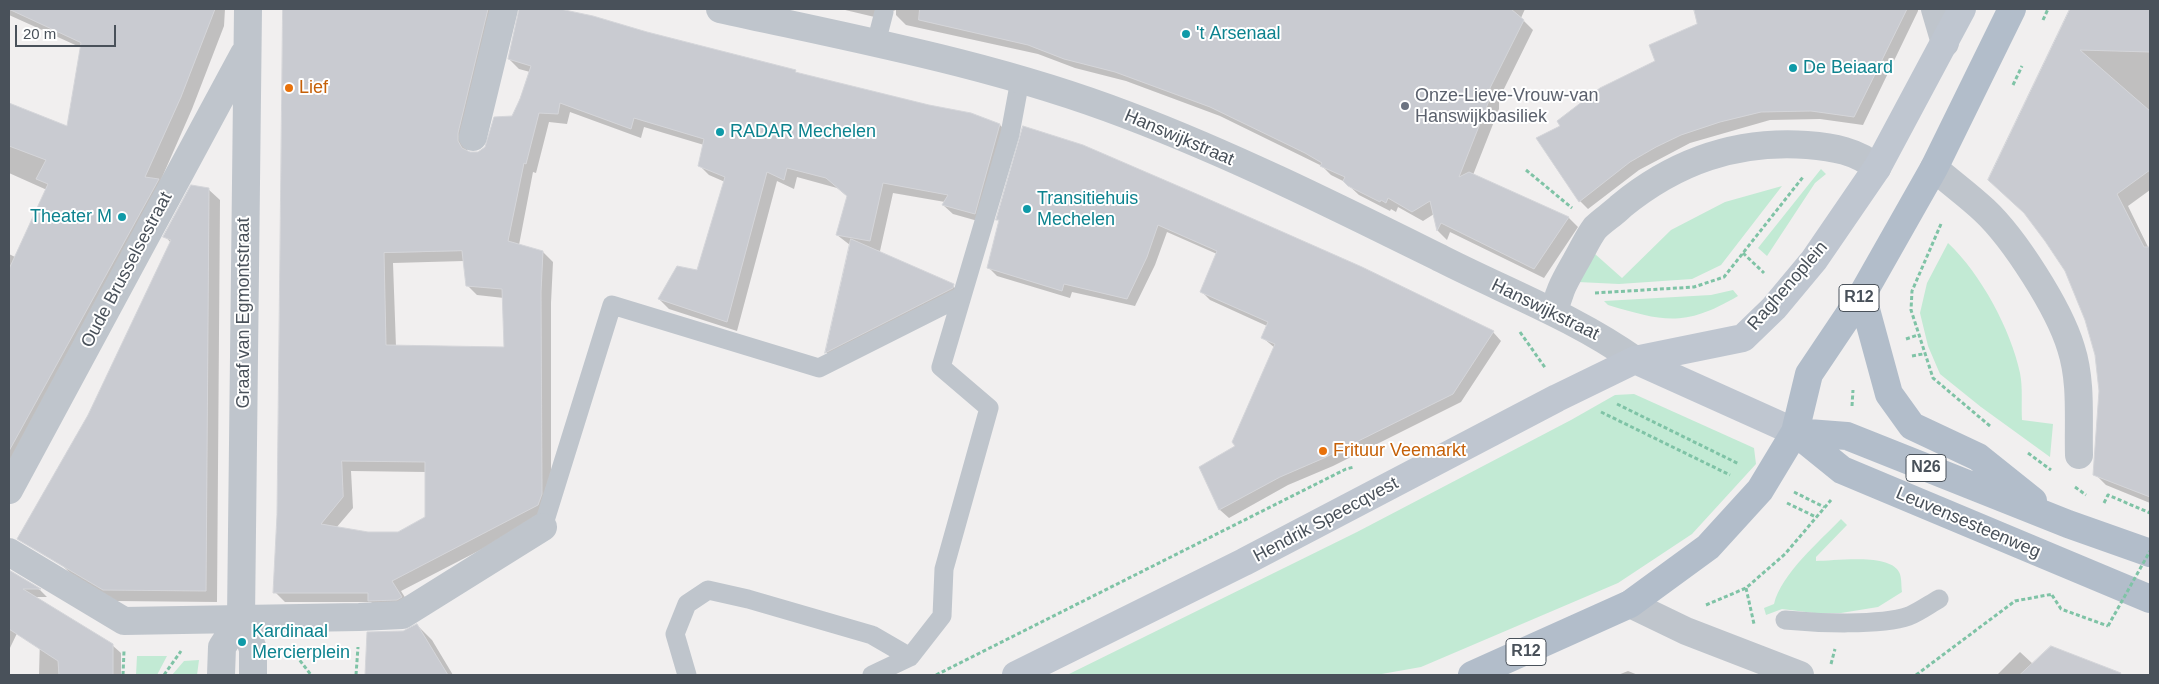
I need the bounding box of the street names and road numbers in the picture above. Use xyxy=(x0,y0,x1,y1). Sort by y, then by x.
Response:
street label: Hanswijkstraat xyxy=(1121,105,1237,171)
street label: Oude Brusselsestraat xyxy=(77,189,177,351)
street label: Graaf van Egmontstraat xyxy=(233,217,255,409)
street label: Raghenoplein xyxy=(1743,237,1833,335)
street label: Hanswijkstraat xyxy=(1488,275,1602,345)
road number: R12 xyxy=(1839,284,1879,312)
road number: N26 xyxy=(1906,454,1946,482)
street label: Hendrik Speecqvest xyxy=(1250,473,1402,567)
street label: Leuvensesteenweg xyxy=(1892,483,2044,563)
road number: R12 xyxy=(1506,638,1546,666)

